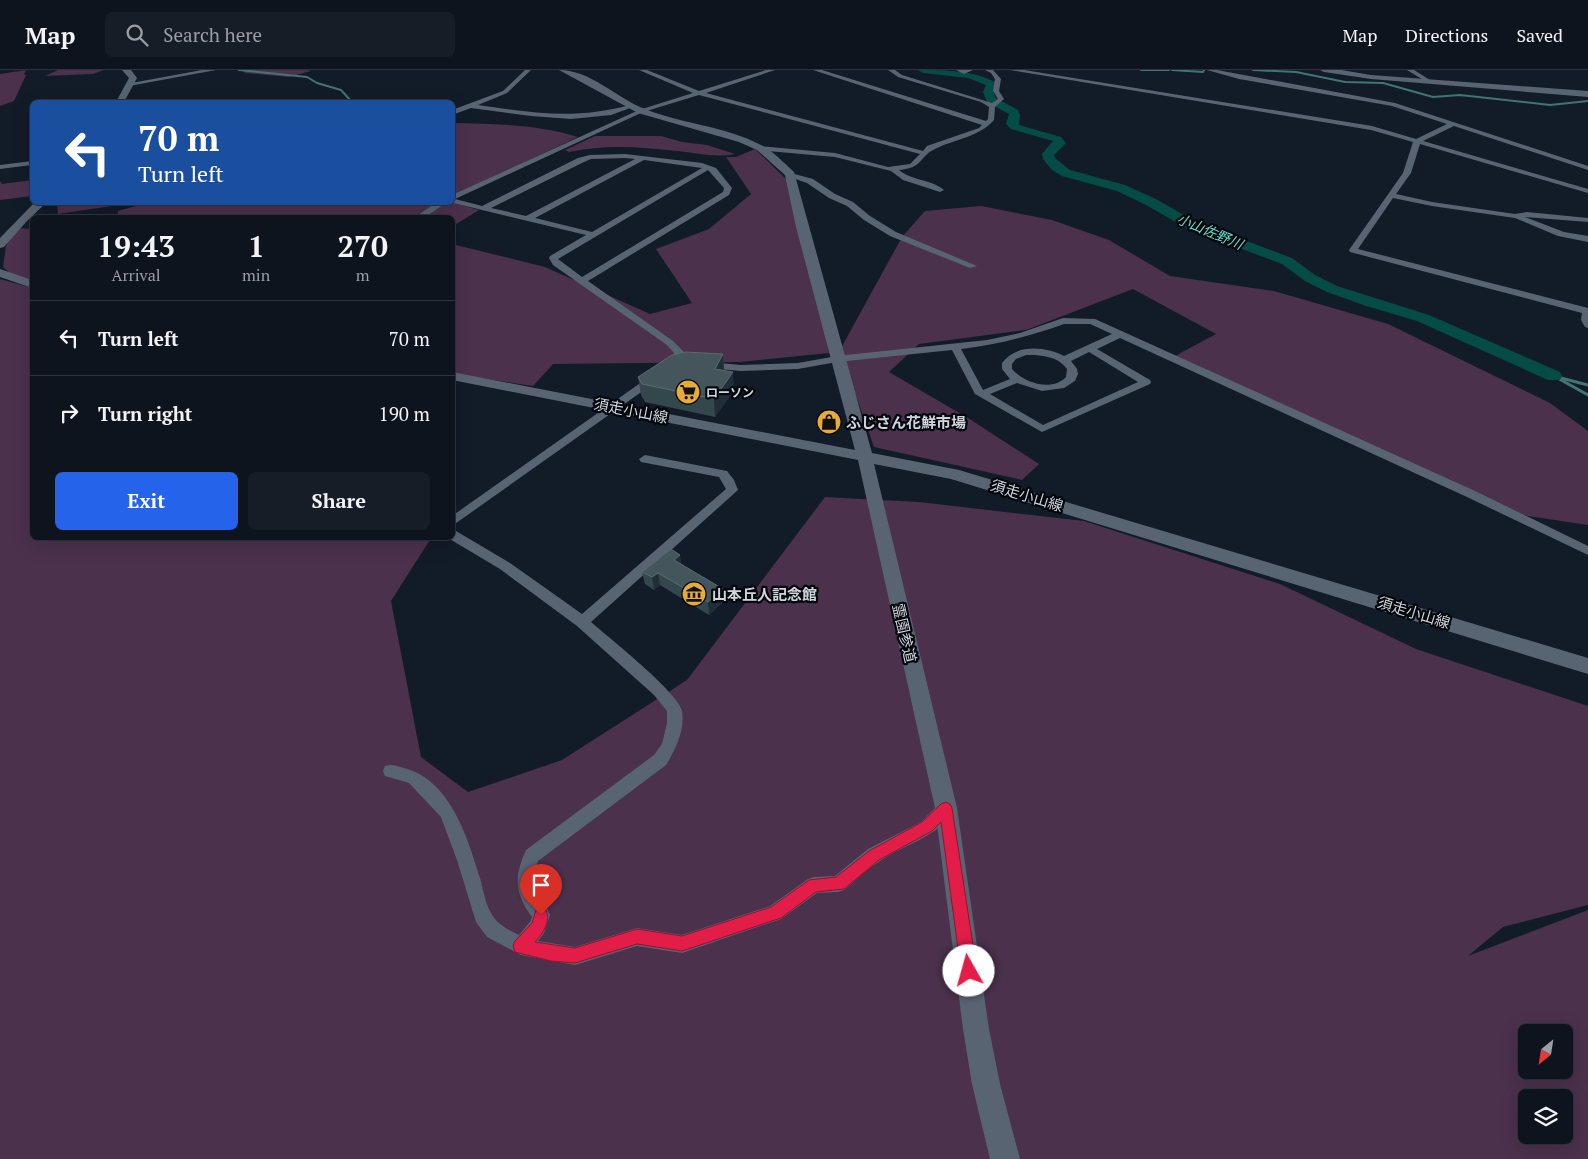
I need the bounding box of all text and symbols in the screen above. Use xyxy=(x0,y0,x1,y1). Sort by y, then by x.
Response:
search box xyxy=(105,12,455,57)
text: Map xyxy=(25,19,75,51)
icon: search xyxy=(123,21,151,49)
text: Search here xyxy=(163,22,262,47)
text: Map xyxy=(1342,23,1377,47)
text: Directions xyxy=(1405,23,1488,47)
text: Saved xyxy=(1516,23,1563,47)
text: 70 m xyxy=(138,115,219,161)
icon: left xyxy=(55,120,120,185)
text: Turn left xyxy=(138,159,224,188)
water label: 小山佐野川 xyxy=(1174,209,1248,254)
text: 19:43 xyxy=(97,226,175,266)
text: 1 xyxy=(248,226,265,266)
text: 270 xyxy=(337,226,388,266)
text: Arrival xyxy=(111,264,161,286)
text: min xyxy=(242,264,270,286)
text: m xyxy=(356,264,369,286)
icon: left xyxy=(55,324,83,352)
text: Turn left xyxy=(98,326,179,351)
text: 70 m xyxy=(389,326,430,351)
supermarket icon: ローソン xyxy=(675,379,701,405)
place label: ローソン xyxy=(706,385,754,400)
street label: 須走小山線 xyxy=(592,393,670,427)
icon: right xyxy=(55,399,83,427)
text: Turn right xyxy=(98,401,192,426)
text: 190 m xyxy=(379,401,430,426)
shop icon: ふじさん花鮮市場 xyxy=(816,409,842,435)
place label: ふじさん花鮮市場 xyxy=(846,412,966,432)
button: Exit xyxy=(55,472,238,530)
button: Share xyxy=(248,472,430,530)
street label: 須走小山線 xyxy=(988,474,1066,516)
museum icon: 山本丘人記念館 xyxy=(681,581,707,607)
place label: 山本丘人記念館 xyxy=(712,584,817,604)
street label: 須走小山線 xyxy=(1375,591,1453,633)
street label: 霊園参道 xyxy=(889,602,921,664)
pin xyxy=(520,864,562,915)
icon: arrive xyxy=(527,871,555,899)
position arrow xyxy=(942,944,994,996)
north arrow xyxy=(1518,1024,1572,1079)
map controls xyxy=(1518,1024,1573,1144)
button: layers xyxy=(1518,1089,1573,1144)

